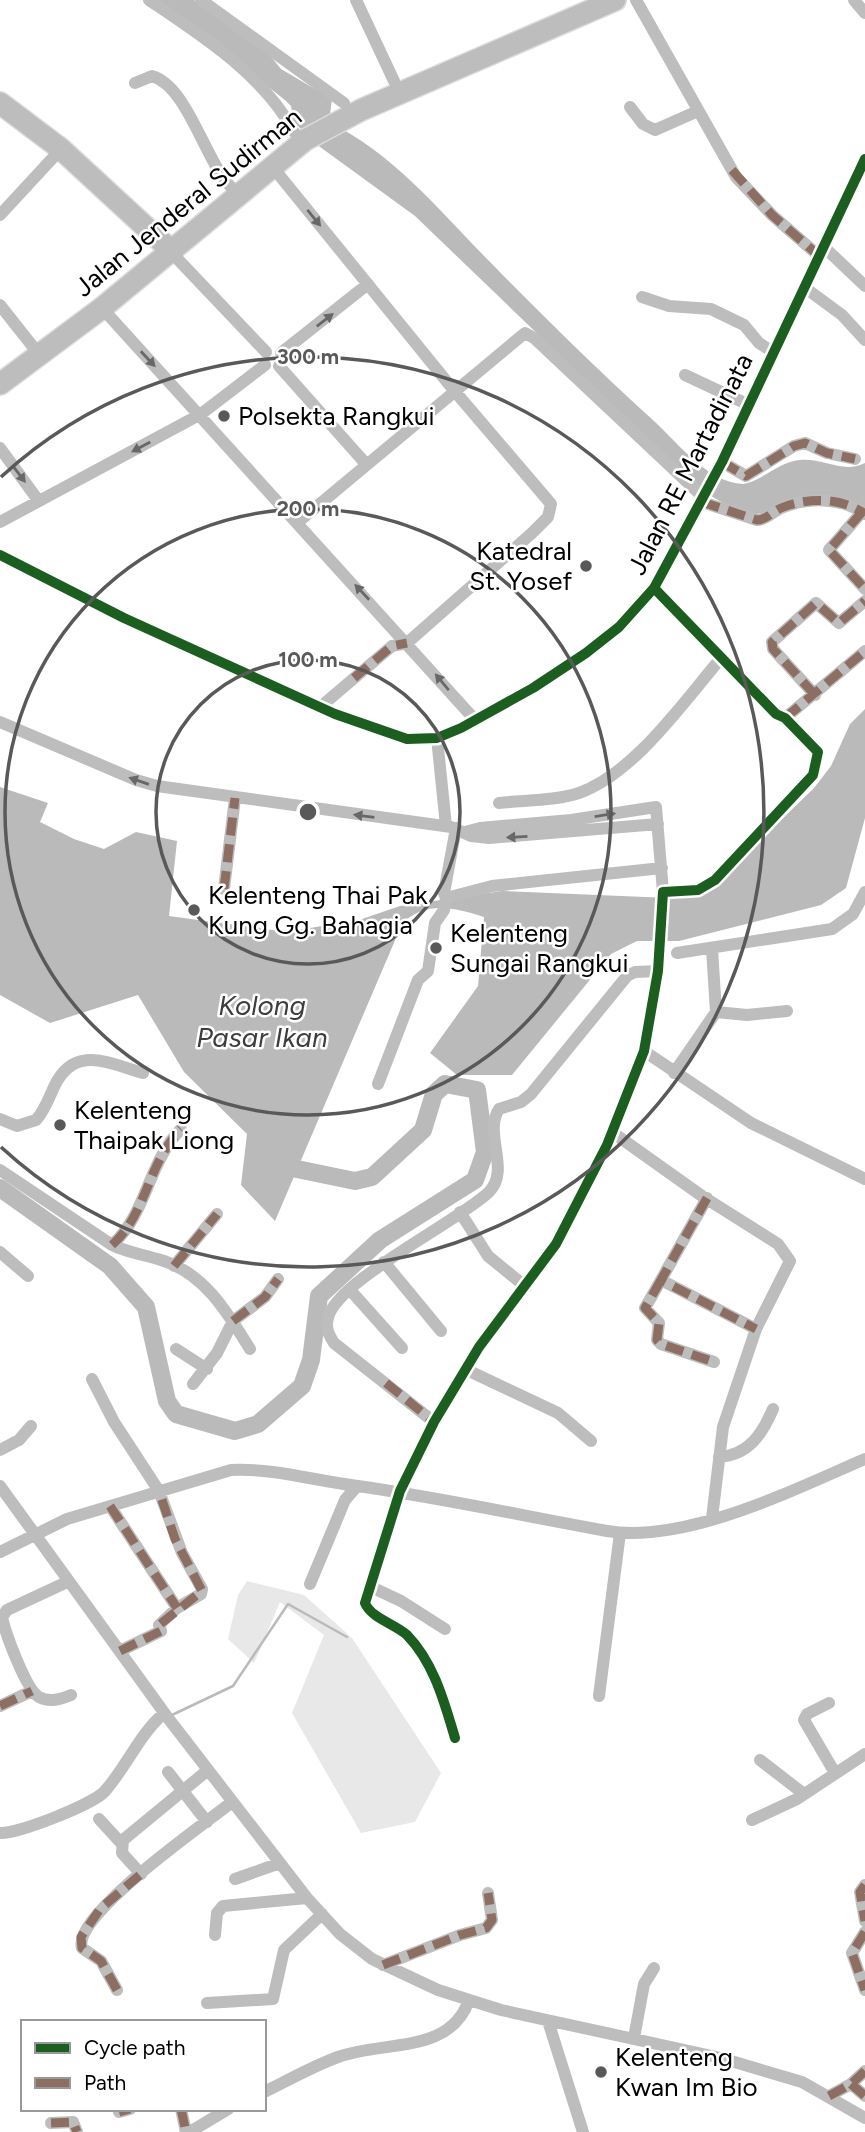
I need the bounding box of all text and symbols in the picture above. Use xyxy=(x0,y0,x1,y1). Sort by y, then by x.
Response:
street label: Jalan Jenderal Sudirman xyxy=(68,101,308,303)
one-way arrow xyxy=(306,209,321,227)
one-way arrow xyxy=(316,313,334,327)
text: 300 m xyxy=(277,344,339,369)
street label: Jalan RE Martadinata xyxy=(620,348,760,580)
one-way arrow xyxy=(139,350,155,367)
place label: Polsekta Rangkui xyxy=(238,400,434,432)
marker: Polsekta Rangkui xyxy=(216,408,232,424)
one-way arrow xyxy=(131,441,150,453)
one-way arrow xyxy=(12,465,26,483)
text: 200 m xyxy=(277,496,339,521)
place label: Katedral St. Yosef xyxy=(469,535,572,597)
marker: Katedral St. Yosef xyxy=(578,558,594,574)
one-way arrow xyxy=(354,584,370,601)
text: 100 m xyxy=(278,647,338,672)
one-way arrow xyxy=(435,674,450,691)
one-way arrow xyxy=(129,775,150,786)
centre of rings xyxy=(296,800,320,824)
one-way arrow xyxy=(594,809,616,820)
one-way arrow xyxy=(353,811,375,822)
one-way arrow xyxy=(505,831,527,842)
place label: Kelenteng Thai Pak Kung Gg. Bahagia xyxy=(208,879,428,941)
marker: Kelenteng Thai Pak Kung Gg. Bahagia xyxy=(186,902,202,918)
place label: Kelenteng Sungai Rangkui xyxy=(450,917,628,979)
marker: Kelenteng Sungai Rangkui xyxy=(428,940,444,956)
water label: Kolong Pasar Ikan xyxy=(196,988,328,1054)
place label: Kelenteng Thaipak Liong xyxy=(74,1094,234,1156)
marker: Kelenteng Thaipak Liong xyxy=(52,1117,68,1133)
legend xyxy=(21,2020,266,2111)
text: Cycle path xyxy=(84,2035,185,2060)
place label: Kelenteng Kwan Im Bio xyxy=(615,2041,758,2103)
marker: Kelenteng Kwan Im Bio xyxy=(593,2064,609,2080)
text: Path xyxy=(84,2070,126,2095)

